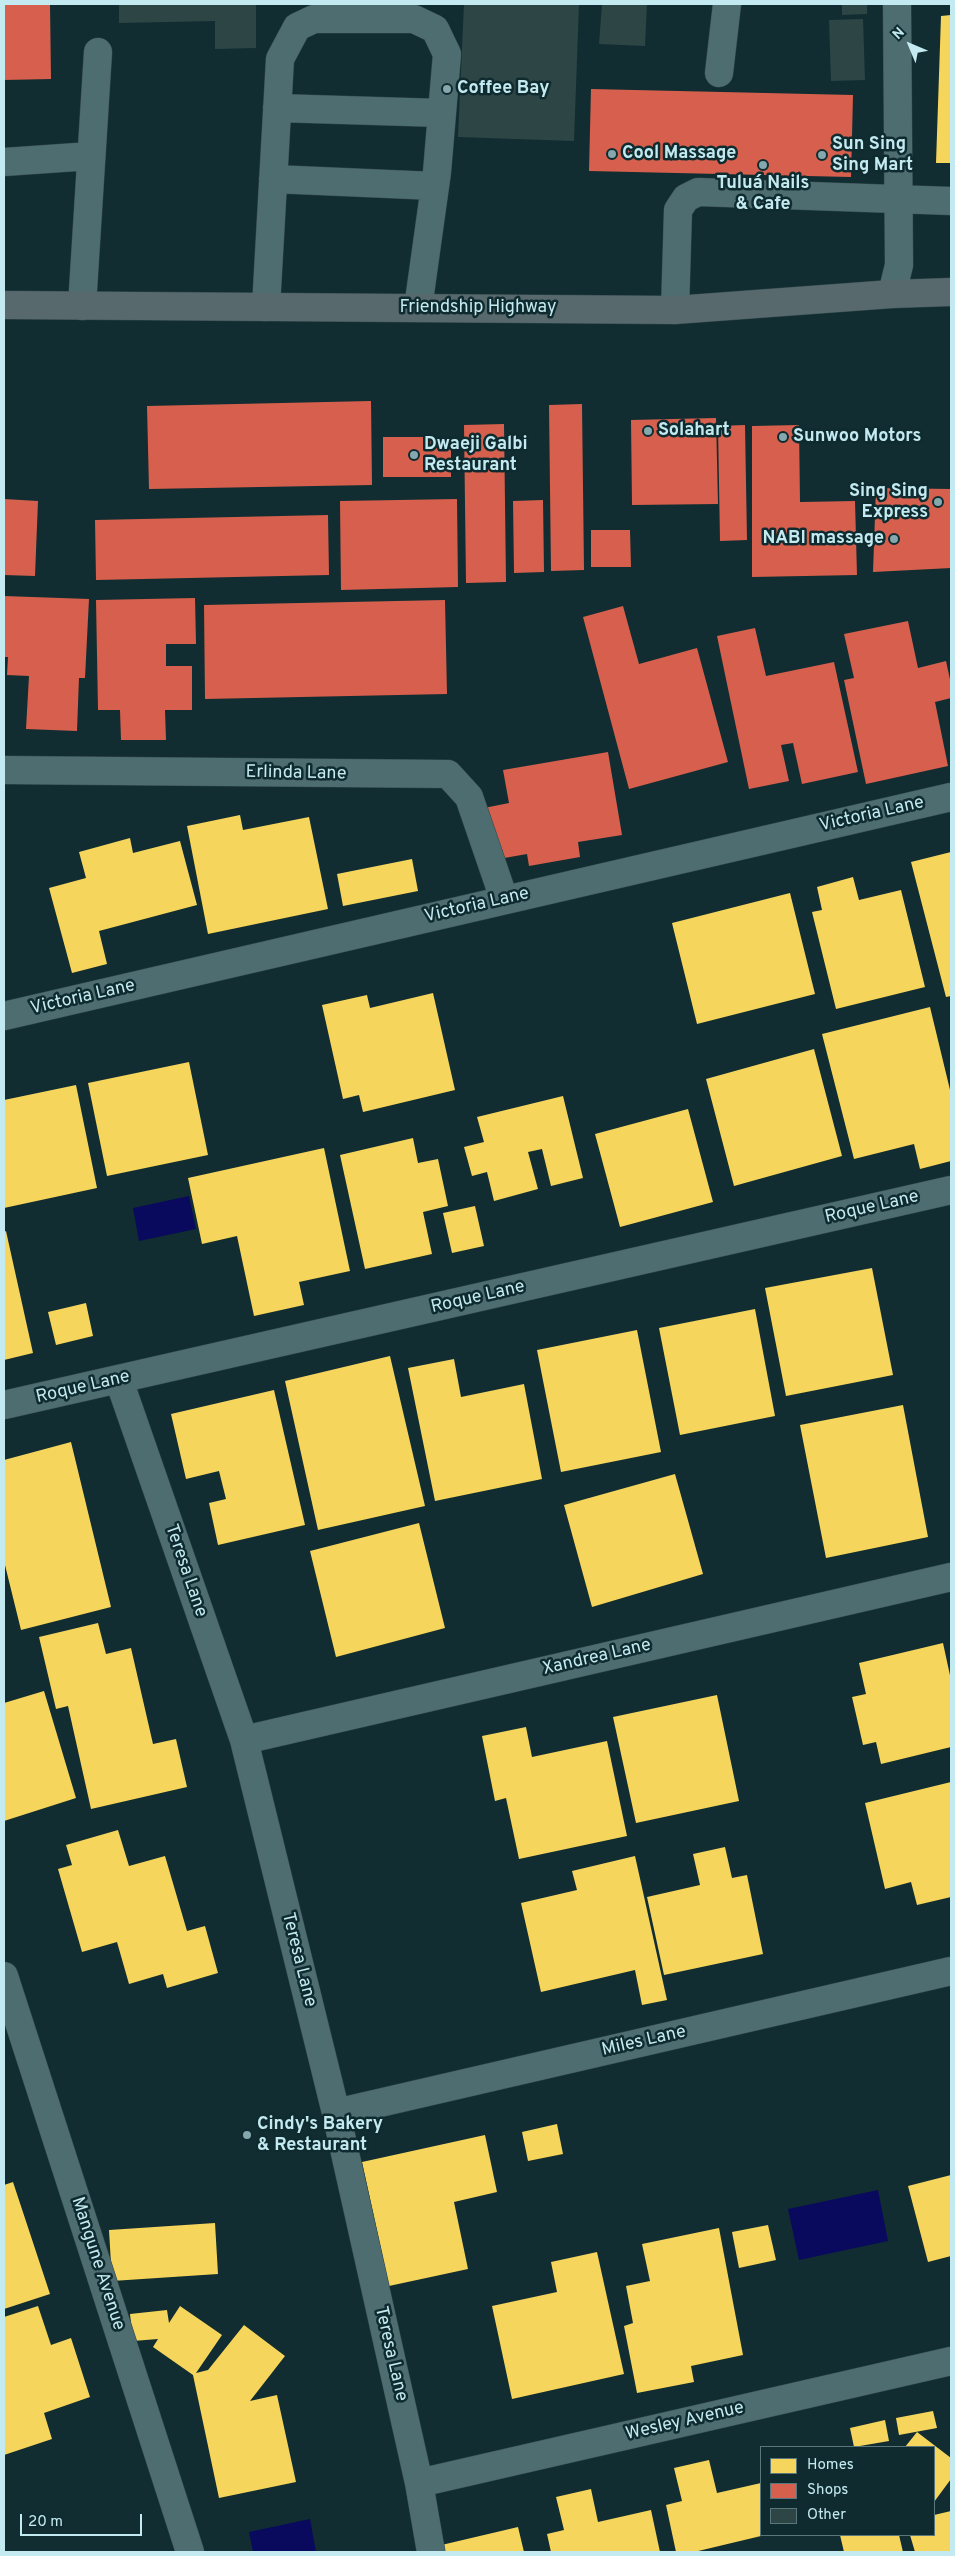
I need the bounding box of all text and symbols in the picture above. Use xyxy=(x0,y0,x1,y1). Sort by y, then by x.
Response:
north arrow xyxy=(885,20,935,70)
text: N xyxy=(889,24,909,44)
place label: Coffee Bay xyxy=(457,78,549,100)
marker: Coffee Bay xyxy=(441,83,453,95)
place label: Sun Sing Sing Mart xyxy=(832,134,913,176)
place label: Cool Massage xyxy=(622,143,736,165)
marker: Cool Massage xyxy=(606,148,618,160)
marker: Sun Sing Sing Mart xyxy=(816,149,828,161)
marker: Tuluá Nails & Cafe xyxy=(757,159,769,171)
place label: Tuluá Nails & Cafe xyxy=(717,173,809,215)
street label: Friendship Highway xyxy=(399,297,557,319)
place label: Solahart xyxy=(658,420,730,442)
marker: Solahart xyxy=(642,425,654,437)
place label: Sunwoo Motors xyxy=(793,426,921,448)
marker: Sunwoo Motors xyxy=(777,431,789,443)
place label: Dwaeji Galbi Restaurant xyxy=(424,434,528,476)
marker: Dwaeji Galbi Restaurant xyxy=(408,449,420,461)
place label: Sing Sing Express xyxy=(849,481,928,524)
marker: Sing Sing Express xyxy=(932,496,944,508)
place label: NABI massage xyxy=(763,528,884,550)
marker: NABI massage xyxy=(888,533,900,545)
street label: Erlinda Lane xyxy=(245,762,347,786)
street label: Victoria Lane xyxy=(818,792,926,838)
street label: Victoria Lane xyxy=(423,883,531,929)
street label: Victoria Lane xyxy=(29,975,137,1021)
street label: Roque Lane xyxy=(823,1187,921,1229)
street label: Roque Lane xyxy=(429,1277,527,1319)
street label: Roque Lane xyxy=(34,1367,132,1409)
street label: Teresa Lane xyxy=(159,1522,211,1620)
street label: Xandrea Lane xyxy=(541,1635,653,1681)
street label: Teresa Lane xyxy=(276,1911,320,2009)
street label: Miles Lane xyxy=(600,2022,688,2062)
place label: Cindy's Bakery & Restaurant xyxy=(257,2114,383,2156)
marker: Cindy's Bakery & Restaurant xyxy=(241,2129,253,2141)
street label: Mangune Avenue xyxy=(65,2195,129,2333)
street label: Teresa Lane xyxy=(369,2305,411,2403)
street label: Wesley Avenue xyxy=(624,2398,746,2446)
legend xyxy=(760,2446,935,2536)
text: Homes xyxy=(807,2456,854,2475)
text: Shops xyxy=(807,2481,848,2500)
scale bar xyxy=(22,2504,145,2536)
text: Other xyxy=(807,2506,846,2525)
text: 20 m xyxy=(28,2513,63,2532)

